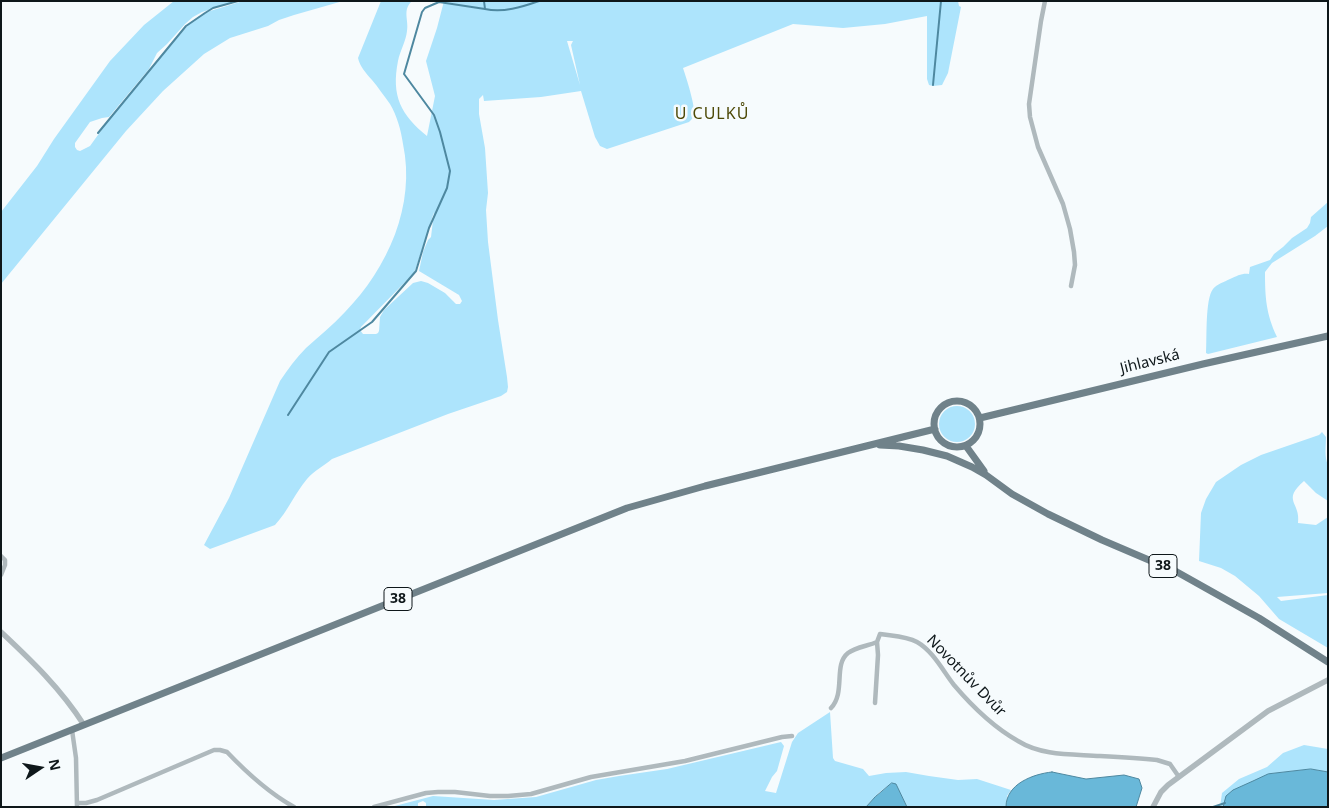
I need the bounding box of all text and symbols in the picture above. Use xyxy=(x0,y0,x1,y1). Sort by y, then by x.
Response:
district label: U CULKŮ xyxy=(674,104,750,124)
street label: Jihlavská xyxy=(1118,346,1182,378)
road number: 38 xyxy=(1149,554,1177,578)
road number: 38 xyxy=(384,588,412,610)
street label: Novotnův Dvůr xyxy=(923,631,1009,721)
north arrow xyxy=(15,743,65,793)
text: N xyxy=(45,757,66,772)

